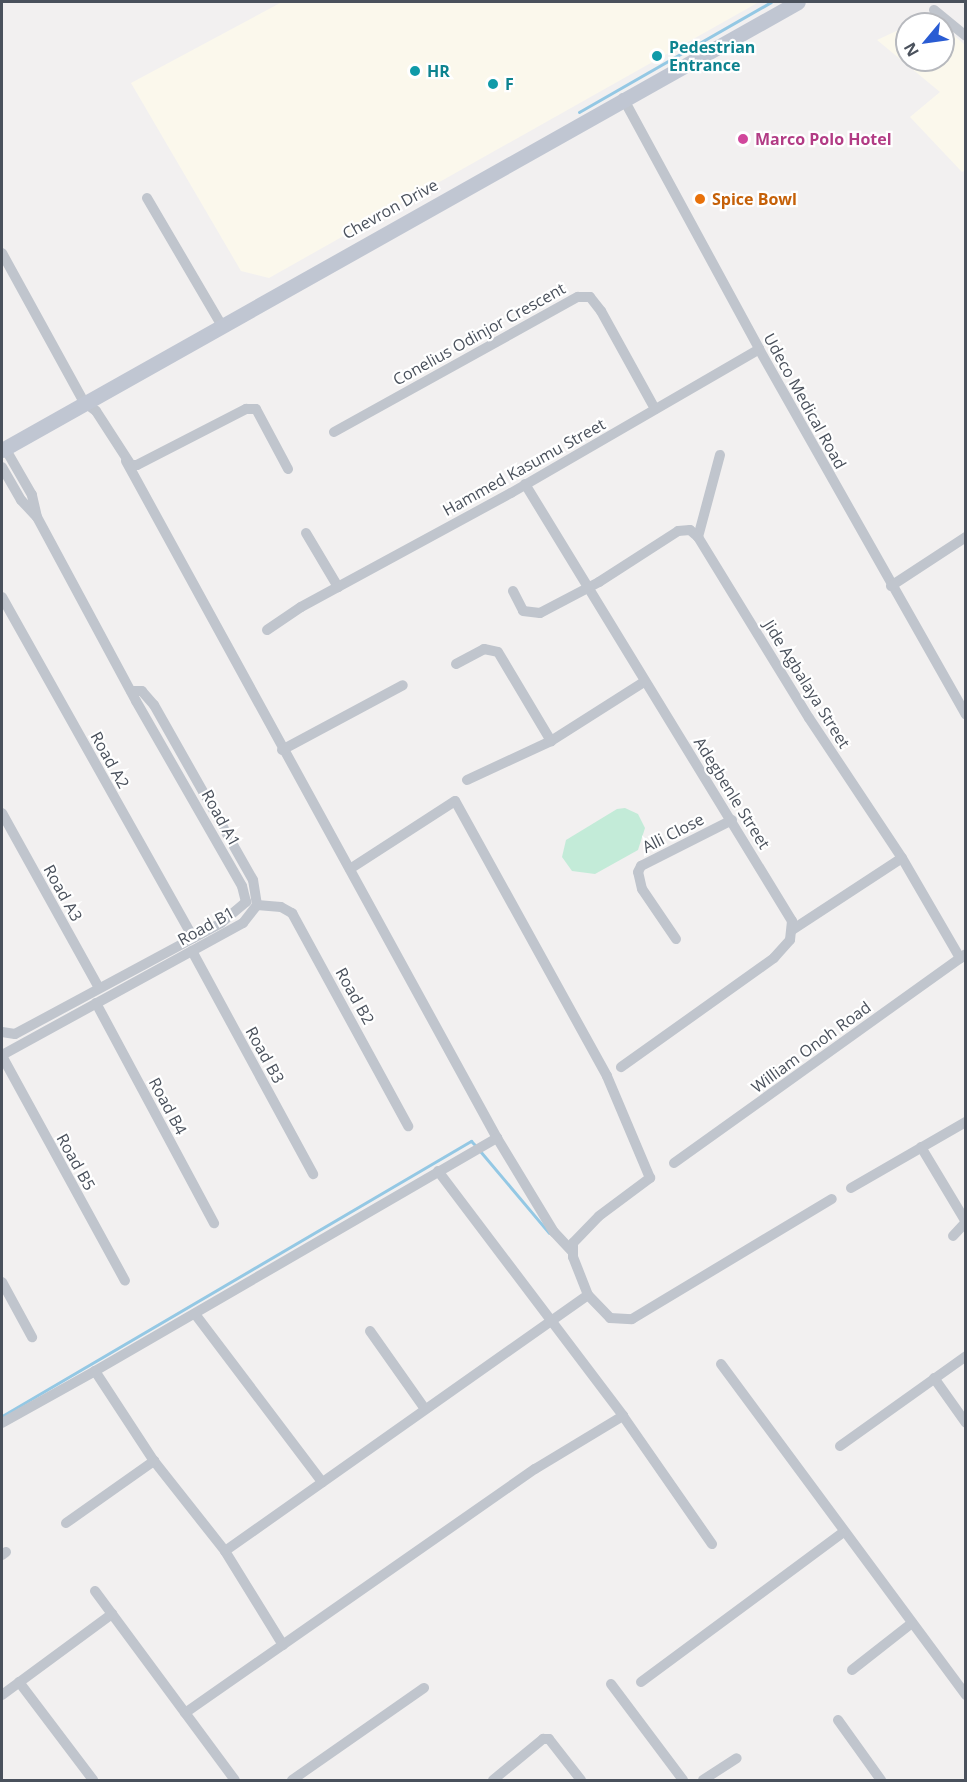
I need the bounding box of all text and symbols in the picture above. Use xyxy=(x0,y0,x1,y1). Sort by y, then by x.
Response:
north arrow xyxy=(895,12,955,72)
place label: Pedestrian Entrance xyxy=(669,37,755,75)
text: N xyxy=(898,39,924,61)
marker: Pedestrian Entrance xyxy=(650,49,664,63)
place label: HR xyxy=(427,61,450,81)
marker: HR xyxy=(408,64,422,78)
place label: F xyxy=(505,74,514,94)
marker: F xyxy=(486,77,500,91)
place label: Marco Polo Hotel xyxy=(755,129,892,149)
marker: Marco Polo Hotel xyxy=(736,132,750,146)
street label: Chevron Drive xyxy=(339,175,441,243)
place label: Spice Bowl xyxy=(712,189,797,209)
marker: Spice Bowl xyxy=(693,192,707,206)
street label: Conelius Odinjor Crescent xyxy=(390,279,568,389)
street label: Udeco Medical Road xyxy=(760,330,850,472)
street label: Hammed Kasumu Street xyxy=(439,414,609,520)
street label: Jide Agbalaya Street xyxy=(760,616,854,752)
street label: Road A2 xyxy=(87,728,133,792)
street label: Adegbenle Street xyxy=(690,734,774,852)
street label: Road A1 xyxy=(198,786,244,850)
street label: Alli Close xyxy=(639,809,707,857)
street label: Road A3 xyxy=(40,861,86,925)
street label: Road B1 xyxy=(174,903,238,949)
street label: Road B2 xyxy=(332,964,378,1028)
street label: William Onoh Road xyxy=(748,997,874,1097)
street label: Road B3 xyxy=(242,1023,288,1087)
street label: Road B4 xyxy=(145,1074,191,1138)
street label: Road B5 xyxy=(53,1130,99,1194)

